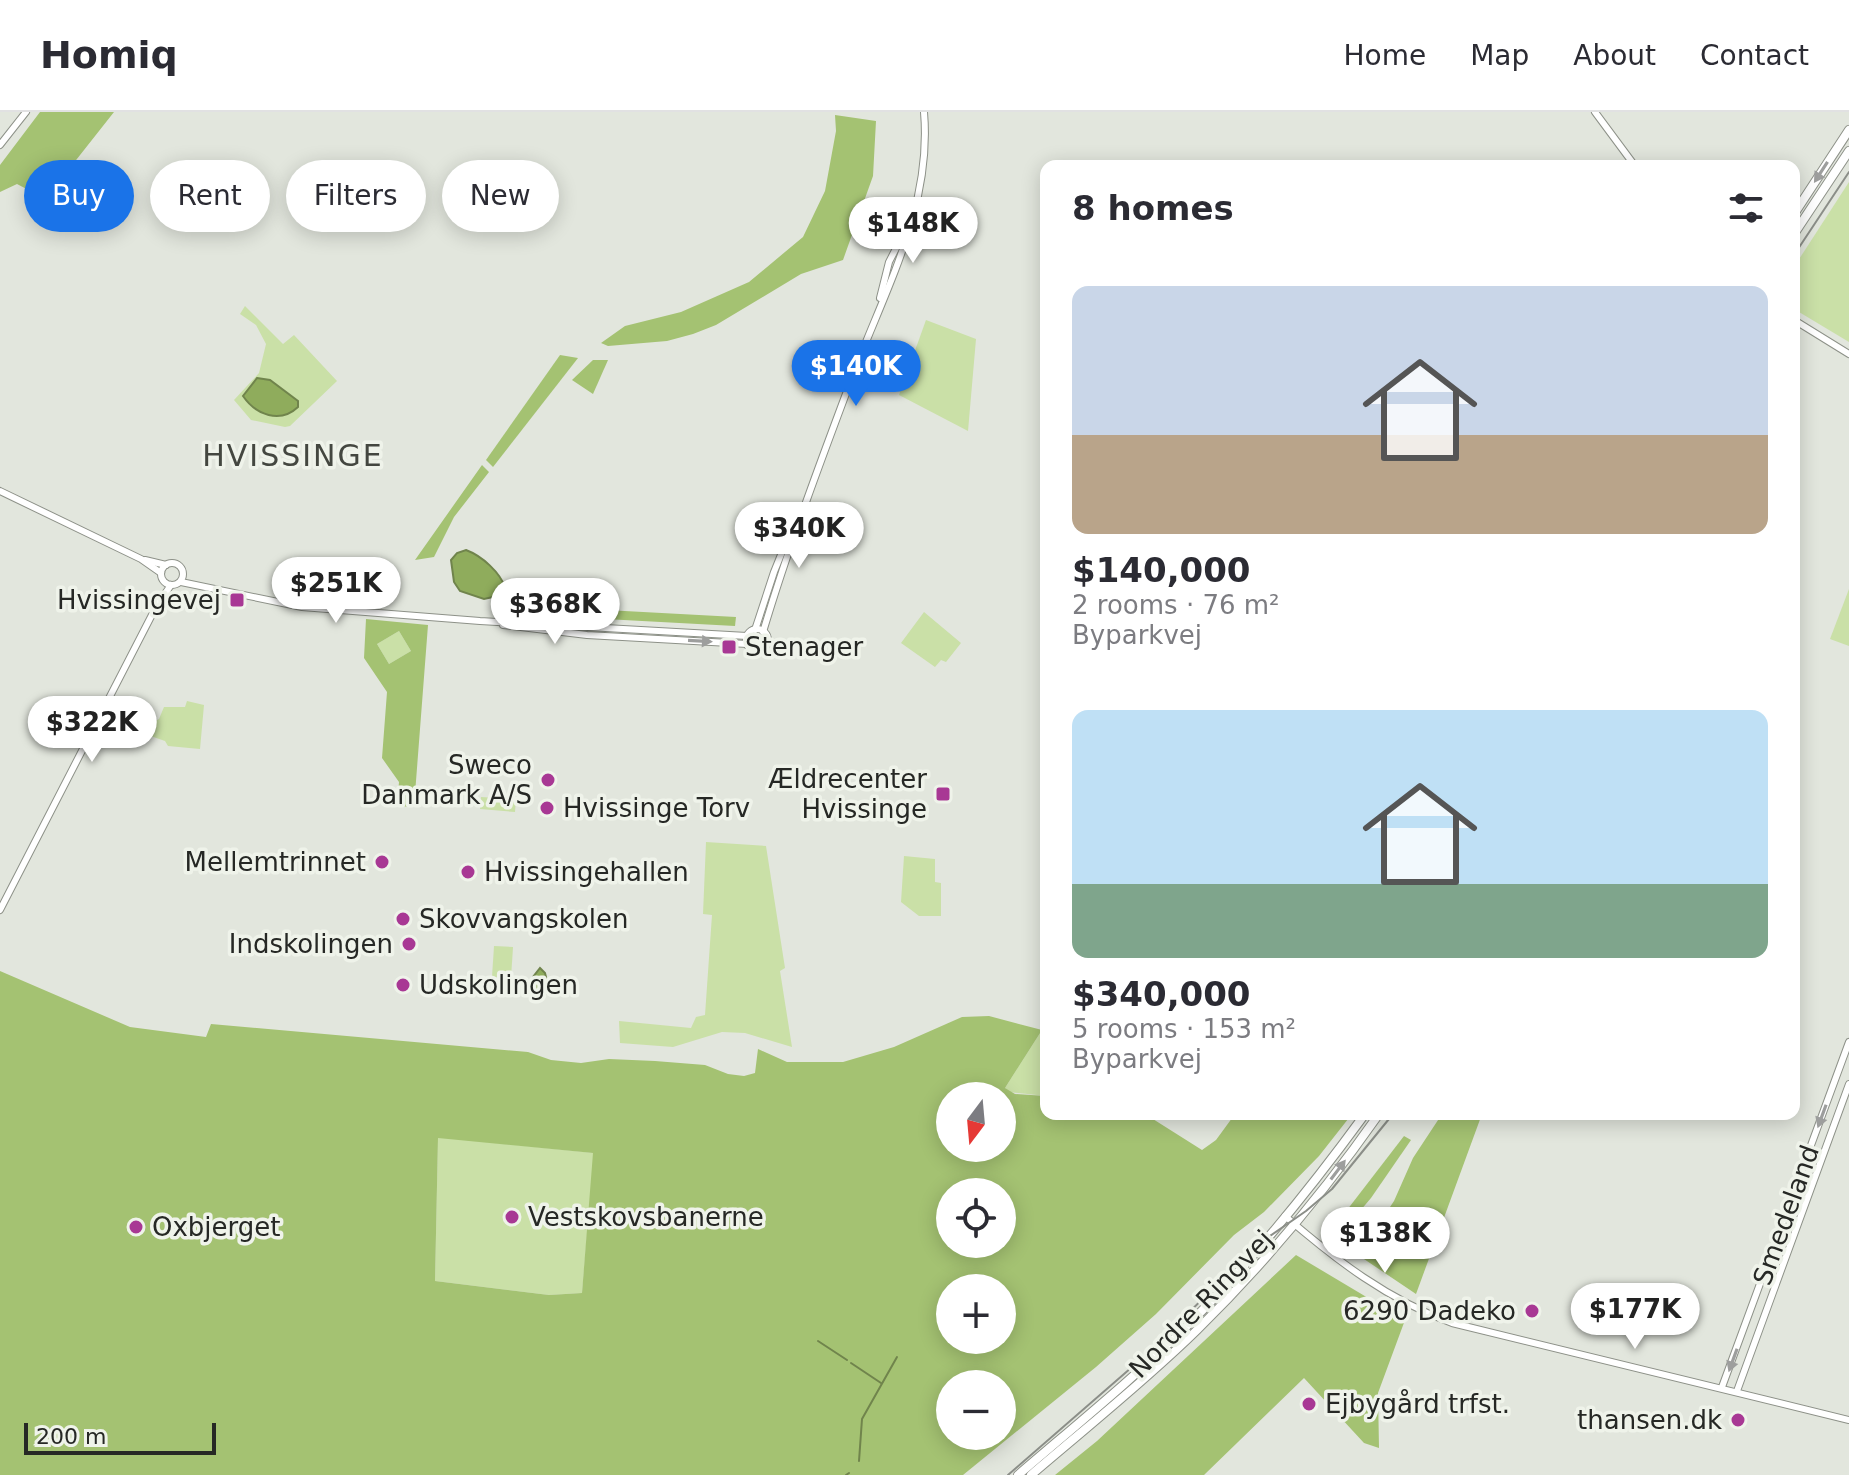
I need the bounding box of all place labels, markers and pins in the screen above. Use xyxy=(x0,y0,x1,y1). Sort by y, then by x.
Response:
pin: $148K xyxy=(857,197,969,265)
pin: $140K xyxy=(800,340,912,408)
pin: $340K xyxy=(743,502,855,570)
pin: $251K xyxy=(280,557,392,625)
pin: $368K xyxy=(499,578,611,646)
place label: Hvissingevej xyxy=(57,585,221,615)
marker: Hvissingevej xyxy=(228,591,246,609)
place label: Stenager xyxy=(745,632,864,662)
marker: Stenager xyxy=(720,638,738,656)
pin: $322K xyxy=(36,696,148,764)
place label: Sweco Danmark A/S xyxy=(361,750,532,810)
place label: Ældrecenter Hvissinge xyxy=(768,764,927,824)
marker: Sweco Danmark A/S xyxy=(539,771,557,789)
marker: Ældrecenter Hvissinge xyxy=(934,785,952,803)
place label: Hvissinge Torv xyxy=(563,793,750,823)
marker: Hvissinge Torv xyxy=(538,799,556,817)
place label: Mellemtrinnet xyxy=(185,847,366,877)
marker: Mellemtrinnet xyxy=(373,853,391,871)
place label: Hvissingehallen xyxy=(484,857,689,887)
marker: Hvissingehallen xyxy=(459,863,477,881)
place label: Skovvangskolen xyxy=(419,904,629,934)
marker: Skovvangskolen xyxy=(394,910,412,928)
place label: Indskolingen xyxy=(229,929,393,959)
marker: Indskolingen xyxy=(400,935,418,953)
place label: Udskolingen xyxy=(419,970,578,1000)
marker: Udskolingen xyxy=(394,976,412,994)
place label: Vestskovsbanerne xyxy=(528,1202,764,1232)
pin: $138K xyxy=(1329,1207,1441,1275)
marker: Vestskovsbanerne xyxy=(503,1208,521,1226)
place label: Oxbjerget xyxy=(152,1212,281,1242)
marker: Oxbjerget xyxy=(127,1218,145,1236)
pin: $177K xyxy=(1579,1283,1691,1351)
place label: 6290 Dadeko xyxy=(1343,1296,1516,1326)
marker: 6290 Dadeko xyxy=(1523,1302,1541,1320)
place label: Ejbygård trfst. xyxy=(1325,1389,1510,1419)
marker: Ejbygård trfst. xyxy=(1300,1395,1318,1413)
place label: thansen.dk xyxy=(1577,1405,1722,1435)
marker: thansen.dk xyxy=(1729,1411,1747,1429)

